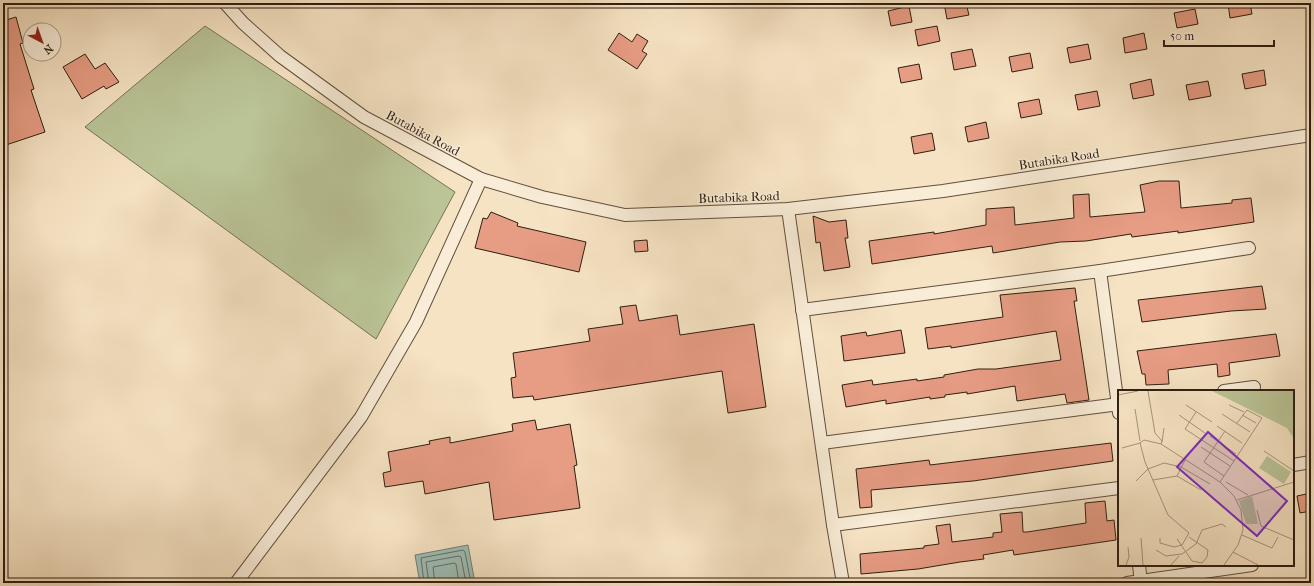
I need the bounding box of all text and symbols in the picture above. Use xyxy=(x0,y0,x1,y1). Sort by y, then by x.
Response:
north arrow xyxy=(22,22,62,62)
scale bar xyxy=(1164,22,1274,48)
text: 50 m xyxy=(1170,29,1194,43)
text: N xyxy=(40,42,56,57)
street label: Butabika Road xyxy=(384,107,463,159)
street label: Butabika Road xyxy=(1018,145,1101,173)
street label: Butabika Road xyxy=(698,188,781,206)
inset map xyxy=(1118,390,1294,566)

